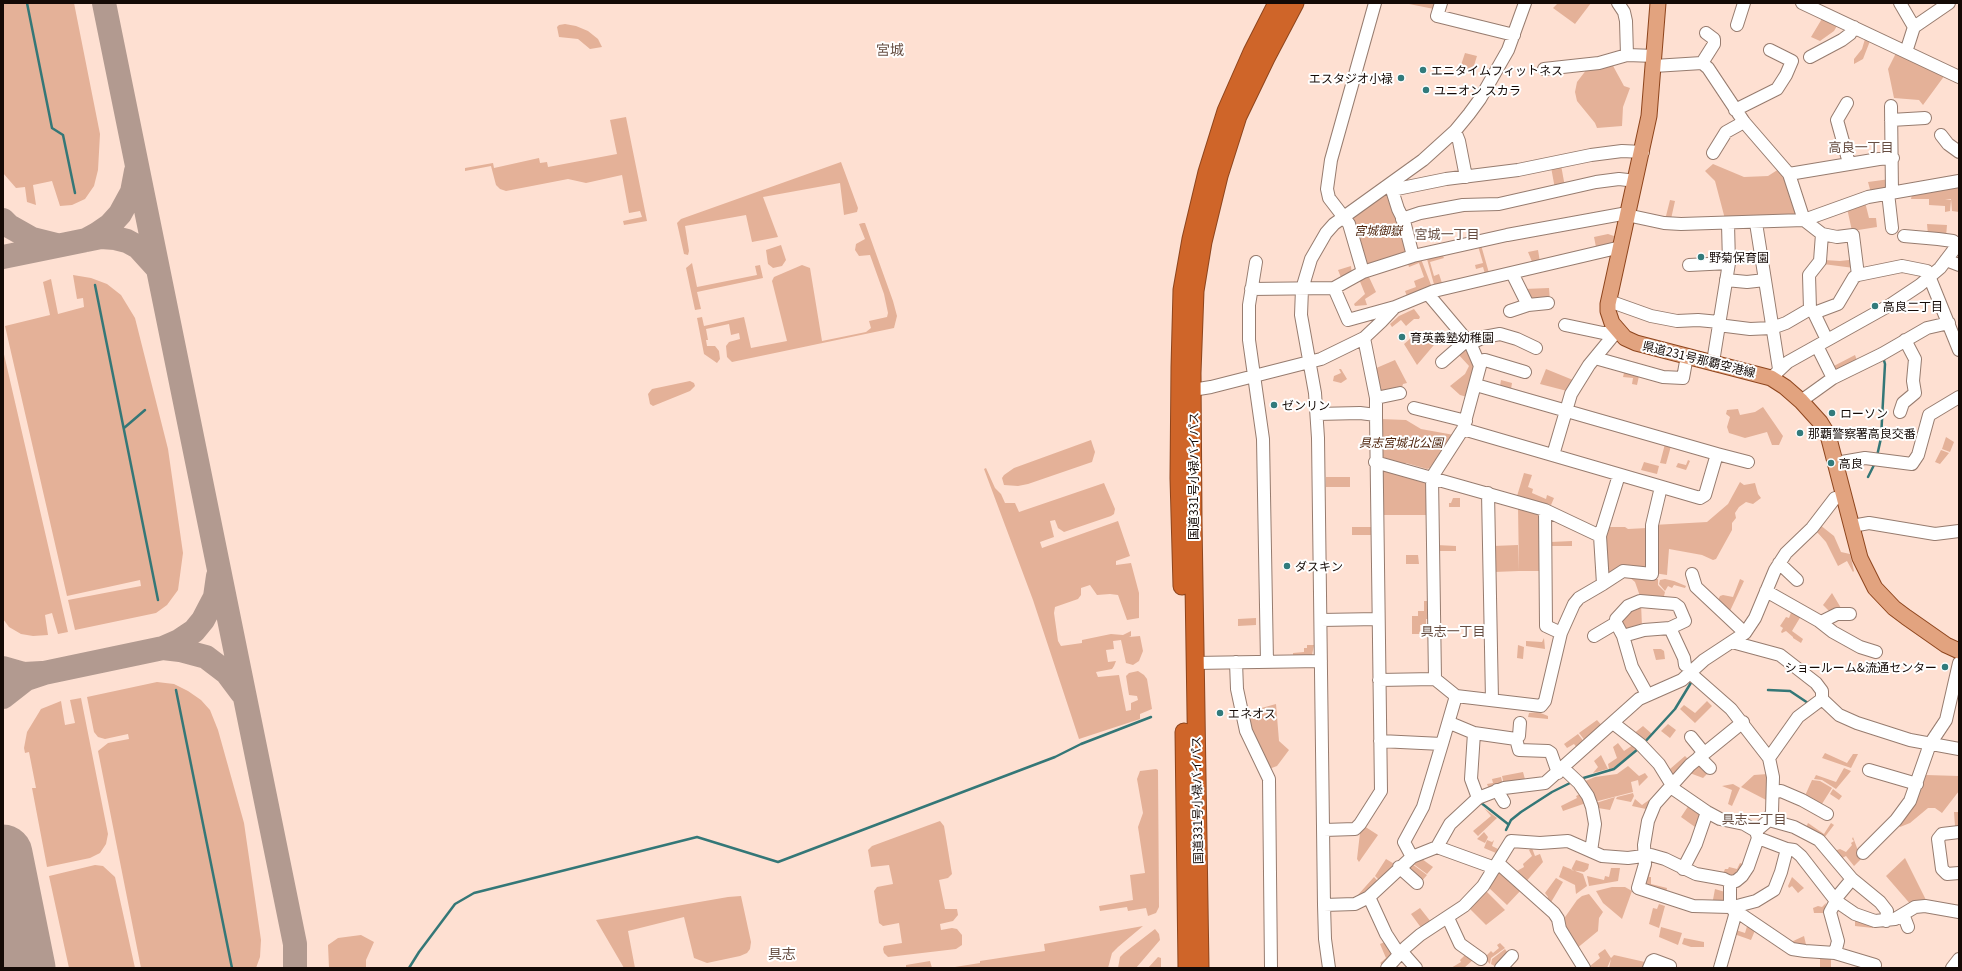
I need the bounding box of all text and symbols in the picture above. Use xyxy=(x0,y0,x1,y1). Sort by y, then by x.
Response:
district label: 宮城 xyxy=(876,42,904,58)
place label: エニタイムフィットネス xyxy=(1431,63,1563,77)
marker: エニタイムフィットネス xyxy=(1418,65,1428,75)
place label: エスタジオ小禄 xyxy=(1309,71,1393,85)
marker: エスタジオ小禄 xyxy=(1396,73,1406,83)
place label: ユニオン スカラ xyxy=(1434,83,1521,97)
marker: ユニオン スカラ xyxy=(1421,85,1431,95)
district label: 高良一丁目 xyxy=(1829,139,1893,155)
park label: 宮城御嶽 xyxy=(1354,223,1402,237)
district label: 宮城一丁目 xyxy=(1415,226,1479,242)
place label: 野菊保育園 xyxy=(1709,250,1769,264)
marker: 野菊保育園 xyxy=(1696,252,1706,262)
place label: 高良二丁目 xyxy=(1883,299,1943,313)
marker: 高良二丁目 xyxy=(1870,301,1880,311)
place label: 育英義塾幼稚園 xyxy=(1410,330,1494,344)
marker: 育英義塾幼稚園 xyxy=(1397,332,1407,342)
street label: 県道231号那覇空港線 xyxy=(1641,338,1757,380)
place label: ゼンリン xyxy=(1282,398,1330,412)
marker: ゼンリン xyxy=(1269,400,1279,410)
place label: ローソン xyxy=(1840,406,1888,420)
marker: ローソン xyxy=(1827,408,1837,418)
street label: 国道331号小禄バイパス xyxy=(1186,412,1200,540)
place label: 那覇警察署高良交番 xyxy=(1808,426,1916,440)
marker: 那覇警察署高良交番 xyxy=(1795,428,1805,438)
park label: 具志宮城北公園 xyxy=(1359,435,1443,449)
place label: 高良 xyxy=(1839,456,1863,470)
marker: 高良 xyxy=(1826,458,1836,468)
place label: ダスキン xyxy=(1295,559,1343,573)
marker: ダスキン xyxy=(1282,561,1292,571)
district label: 具志一丁目 xyxy=(1421,623,1485,639)
place label: ショールーム&流通センター xyxy=(1785,660,1937,674)
marker: ショールーム&流通センター xyxy=(1940,662,1950,672)
place label: エネオス xyxy=(1228,706,1276,720)
marker: エネオス xyxy=(1215,708,1225,718)
street label: 国道331号小禄バイパス xyxy=(1189,736,1205,864)
district label: 具志二丁目 xyxy=(1722,811,1786,827)
district label: 具志 xyxy=(768,946,796,962)

